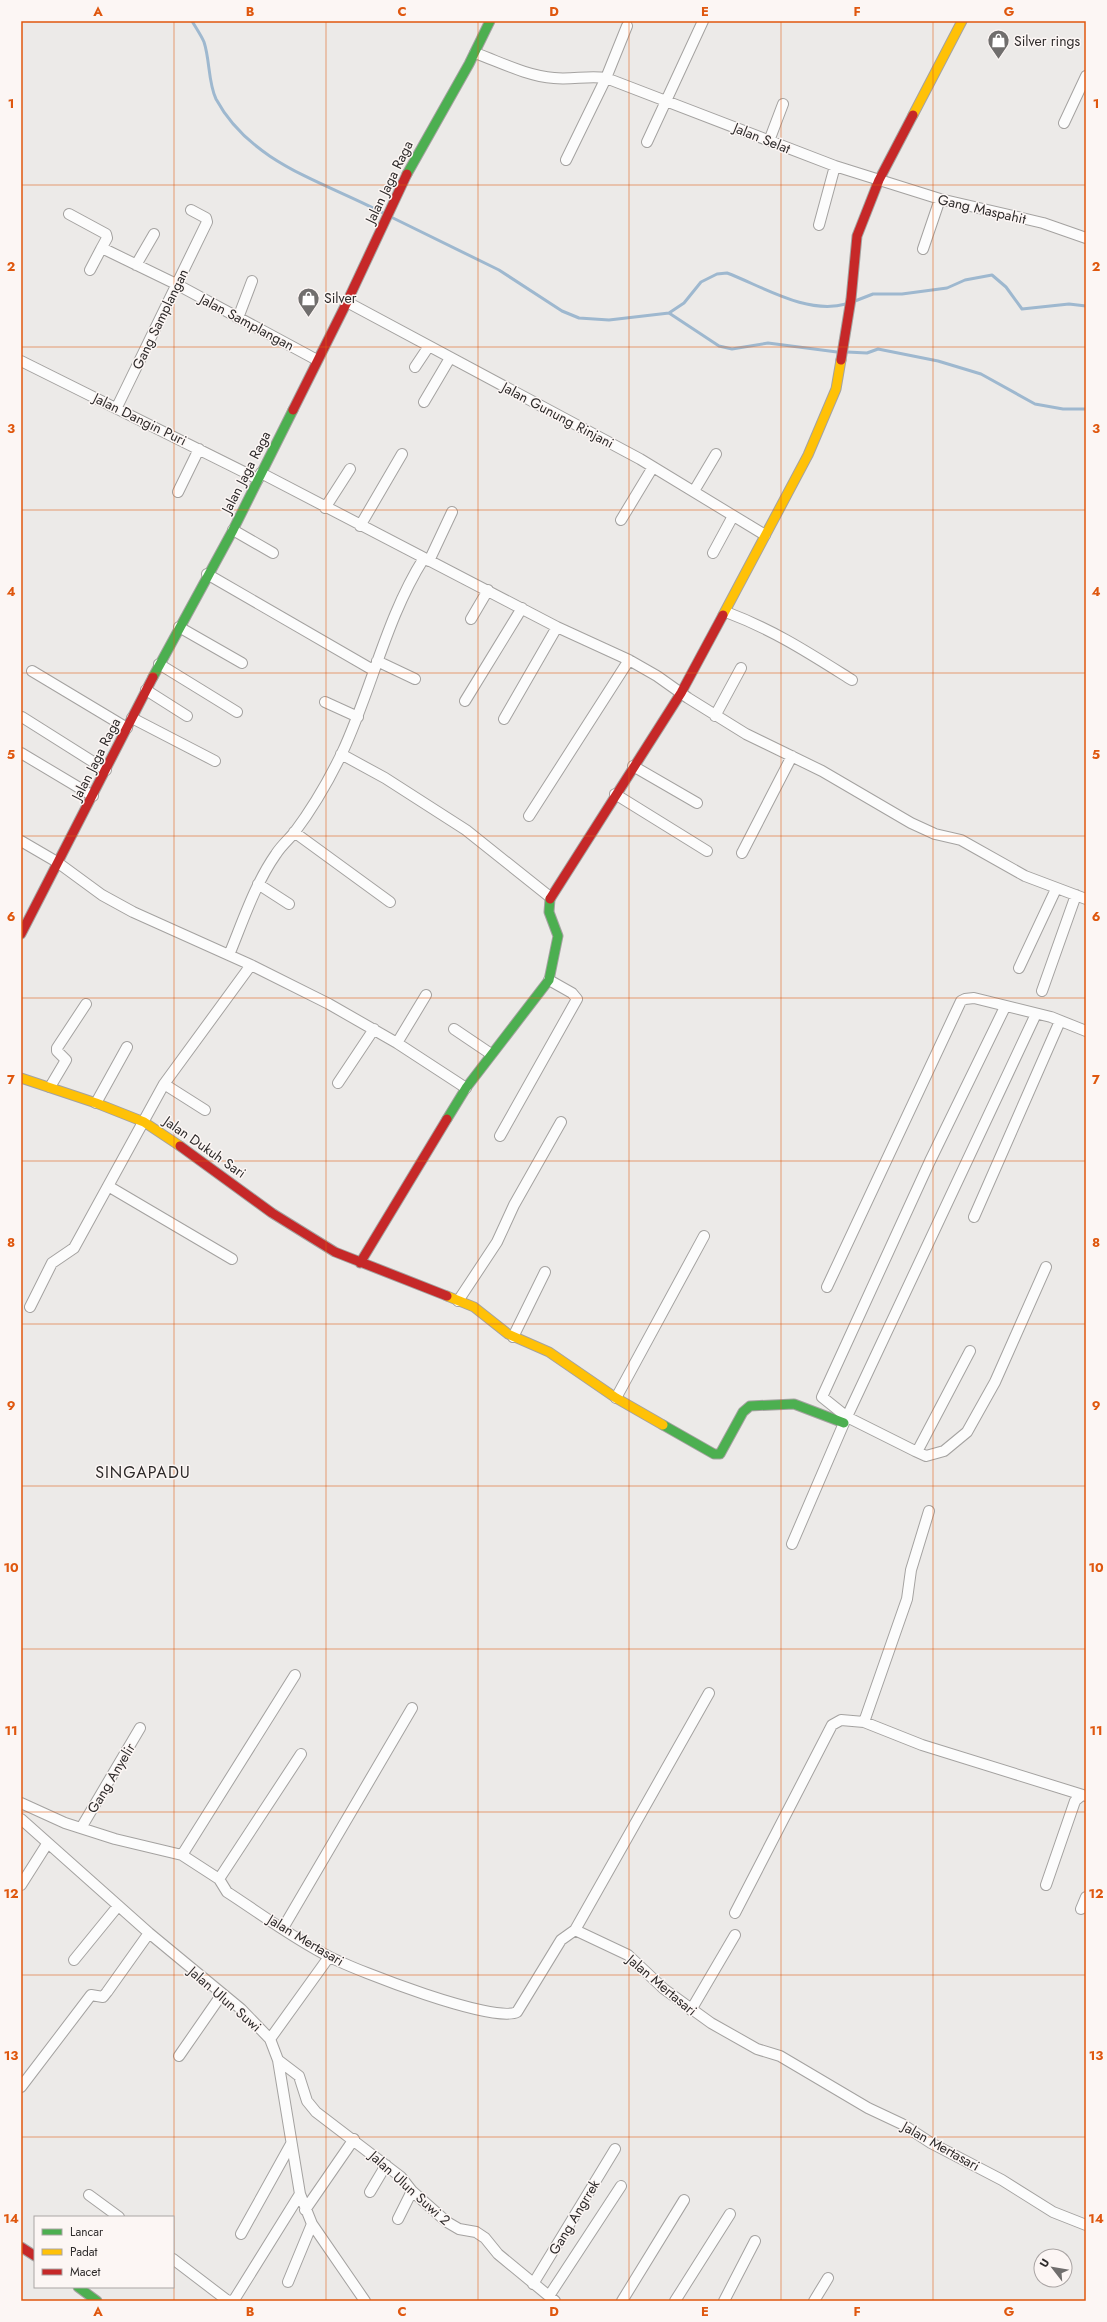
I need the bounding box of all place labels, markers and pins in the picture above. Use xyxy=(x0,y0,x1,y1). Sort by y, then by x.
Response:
shop icon: Silver rings xyxy=(985,28,1011,61)
place label: Silver rings xyxy=(1014,31,1080,51)
shop icon: Silver xyxy=(296,285,322,318)
place label: Silver xyxy=(324,288,357,308)

